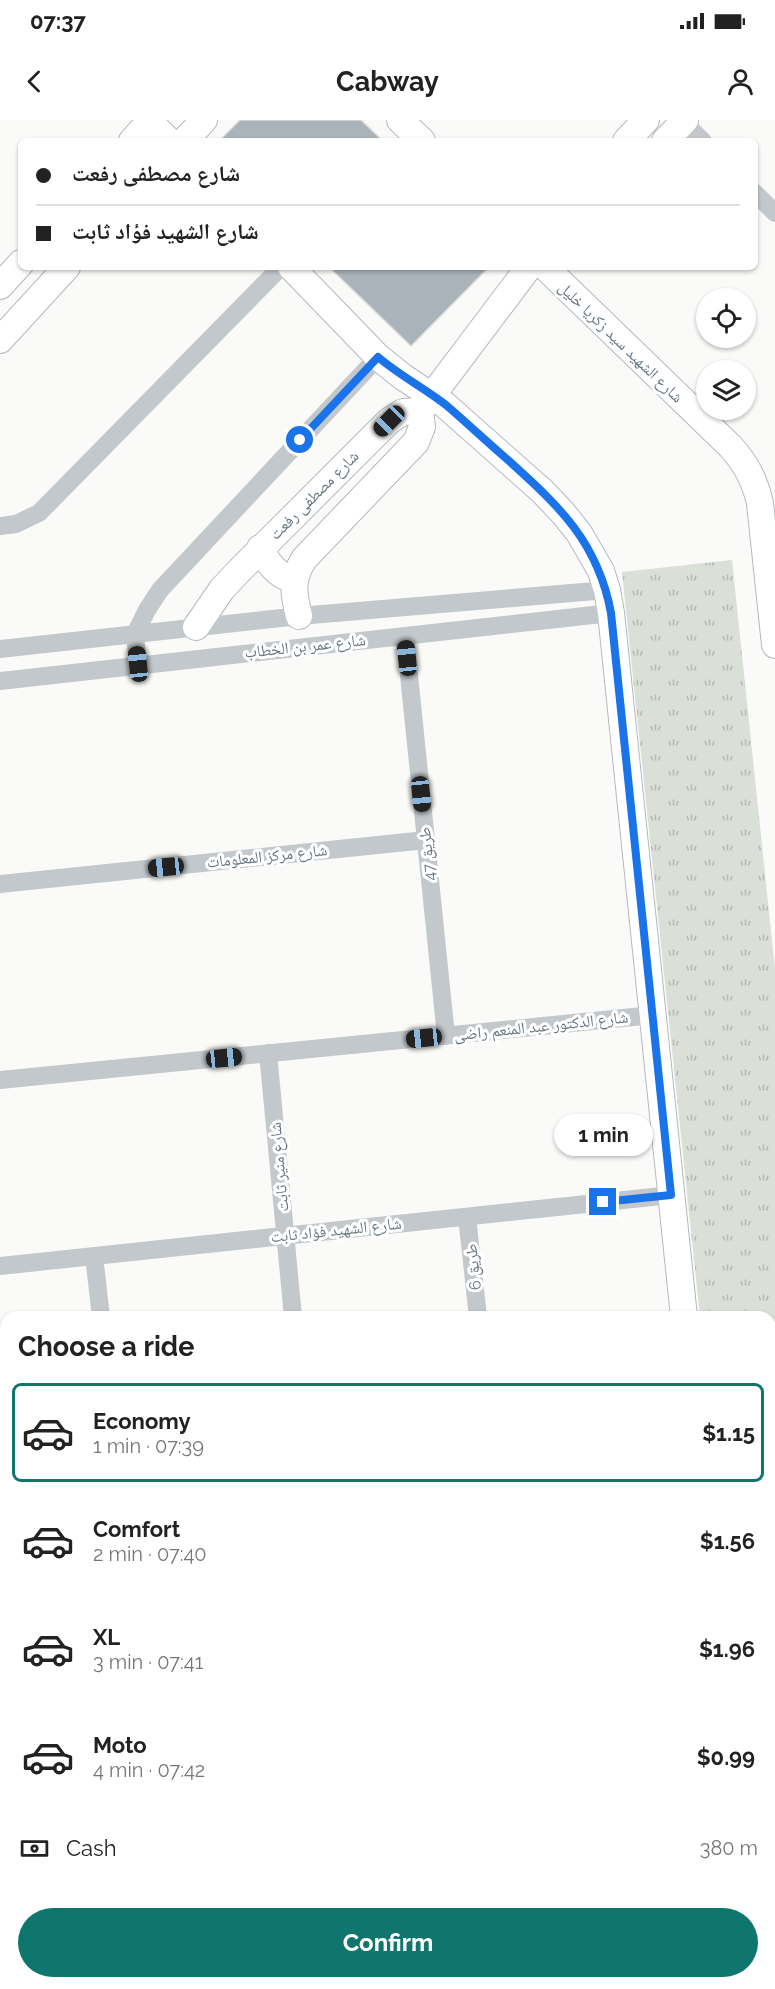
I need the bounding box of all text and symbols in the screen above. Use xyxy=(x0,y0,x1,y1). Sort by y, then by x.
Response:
text: 07:37 xyxy=(30,8,86,34)
icon: back xyxy=(18,65,51,98)
icon: person xyxy=(724,65,757,98)
text: Cabway xyxy=(336,66,439,97)
text: شارع مصطفى رفعت xyxy=(72,160,240,186)
text: شارع الشهيد فؤاد ثابت xyxy=(72,218,259,244)
street label: شارع الشهيد سيد زكريا خليل xyxy=(554,278,687,407)
map controls xyxy=(696,288,756,420)
button: locate xyxy=(696,288,756,348)
button: layers xyxy=(696,360,756,420)
car xyxy=(370,402,408,440)
route start xyxy=(286,426,313,453)
street label: شارع مصطفى رفعت xyxy=(266,447,363,544)
street label: شارع عمر بن الخطاب xyxy=(243,630,367,663)
car xyxy=(396,639,418,677)
car xyxy=(127,645,149,683)
car xyxy=(410,775,432,813)
street label: طريق 47 xyxy=(415,826,440,882)
street label: شارع مركز المعلومات xyxy=(206,840,328,873)
car xyxy=(147,856,185,878)
street label: شارع الدكتور عبد المنعم راضى xyxy=(453,1007,629,1046)
car xyxy=(405,1027,443,1049)
car xyxy=(205,1047,243,1069)
callout: 1 min xyxy=(554,1115,652,1157)
street label: شارع منير ثابت xyxy=(266,1121,293,1213)
text: 1 min xyxy=(578,1123,629,1147)
route end xyxy=(589,1188,616,1215)
street label: شارع الشهيد فؤاد ثابت xyxy=(270,1214,403,1247)
street label: طريق 6 xyxy=(461,1243,486,1291)
text: Choose a ride xyxy=(18,1331,194,1362)
icon: car xyxy=(21,1406,75,1460)
text: Economy xyxy=(93,1408,191,1434)
text: $1.15 xyxy=(702,1420,755,1446)
text: 1 min · 07:39 xyxy=(93,1434,204,1458)
icon: car xyxy=(21,1514,75,1568)
text: Comfort xyxy=(93,1516,180,1542)
text: $1.56 xyxy=(700,1528,755,1554)
text: 2 min · 07:40 xyxy=(93,1542,207,1566)
icon: car xyxy=(21,1622,75,1676)
text: XL xyxy=(93,1624,120,1650)
text: $1.96 xyxy=(699,1636,755,1662)
text: 3 min · 07:41 xyxy=(93,1650,203,1674)
icon: car xyxy=(21,1730,75,1784)
text: Moto xyxy=(93,1732,147,1758)
text: $0.99 xyxy=(697,1744,755,1770)
text: 4 min · 07:42 xyxy=(93,1758,205,1782)
icon: cash xyxy=(18,1832,51,1865)
text: Cash xyxy=(66,1835,117,1861)
text: 380 m xyxy=(700,1836,758,1860)
button: Confirm xyxy=(18,1908,758,1977)

